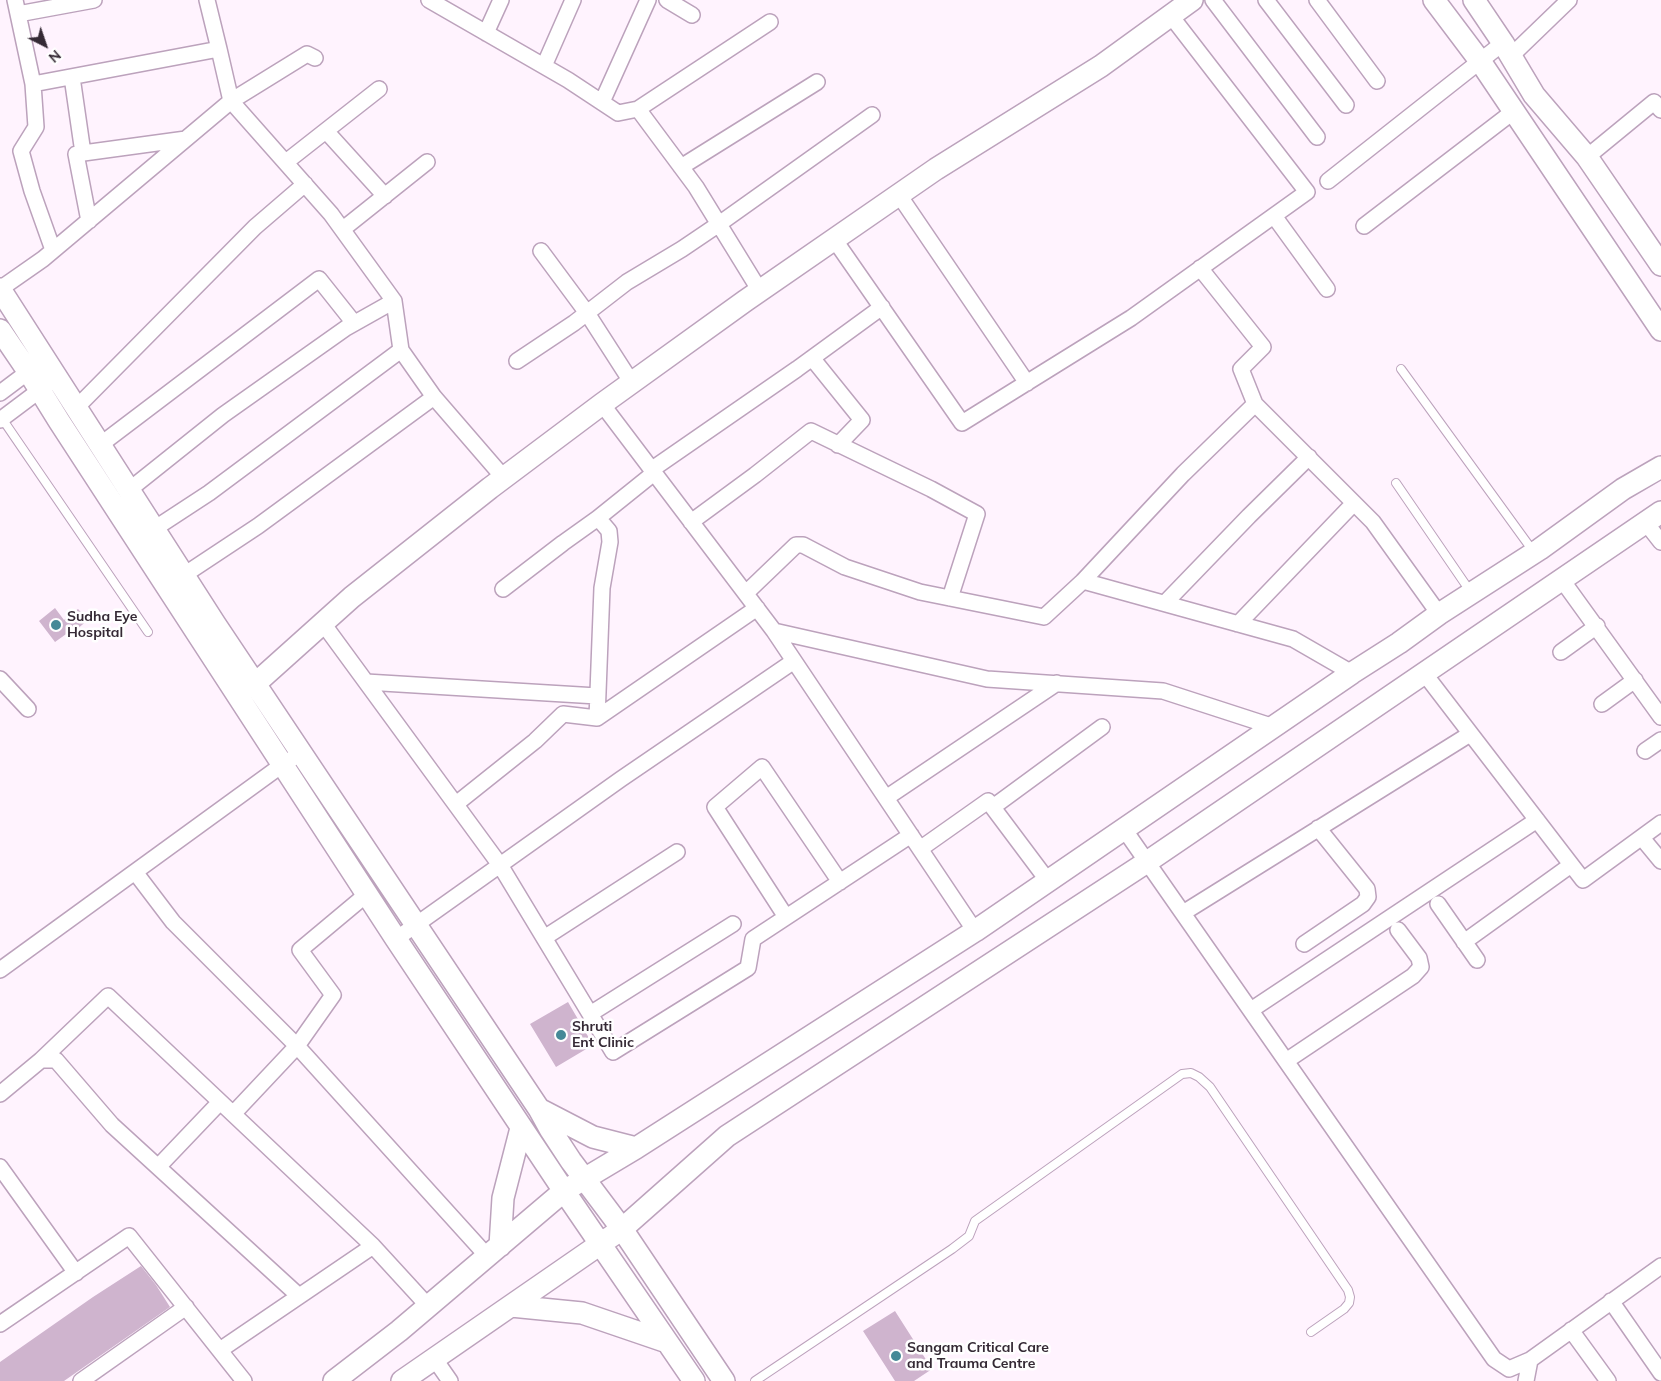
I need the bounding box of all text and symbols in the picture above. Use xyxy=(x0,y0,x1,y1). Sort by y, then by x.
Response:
north arrow xyxy=(20,20,70,70)
text: N xyxy=(45,46,65,67)
place label: Sudha Eye Hospital xyxy=(67,609,137,642)
marker: Sudha Eye Hospital xyxy=(49,618,63,632)
place label: Shruti Ent Clinic xyxy=(572,1019,634,1052)
marker: Shruti Ent Clinic xyxy=(554,1028,568,1042)
place label: Sangam Critical Care and Trauma Centre xyxy=(907,1340,1049,1372)
marker: Sangam Critical Care and Trauma Centre xyxy=(889,1349,903,1363)

